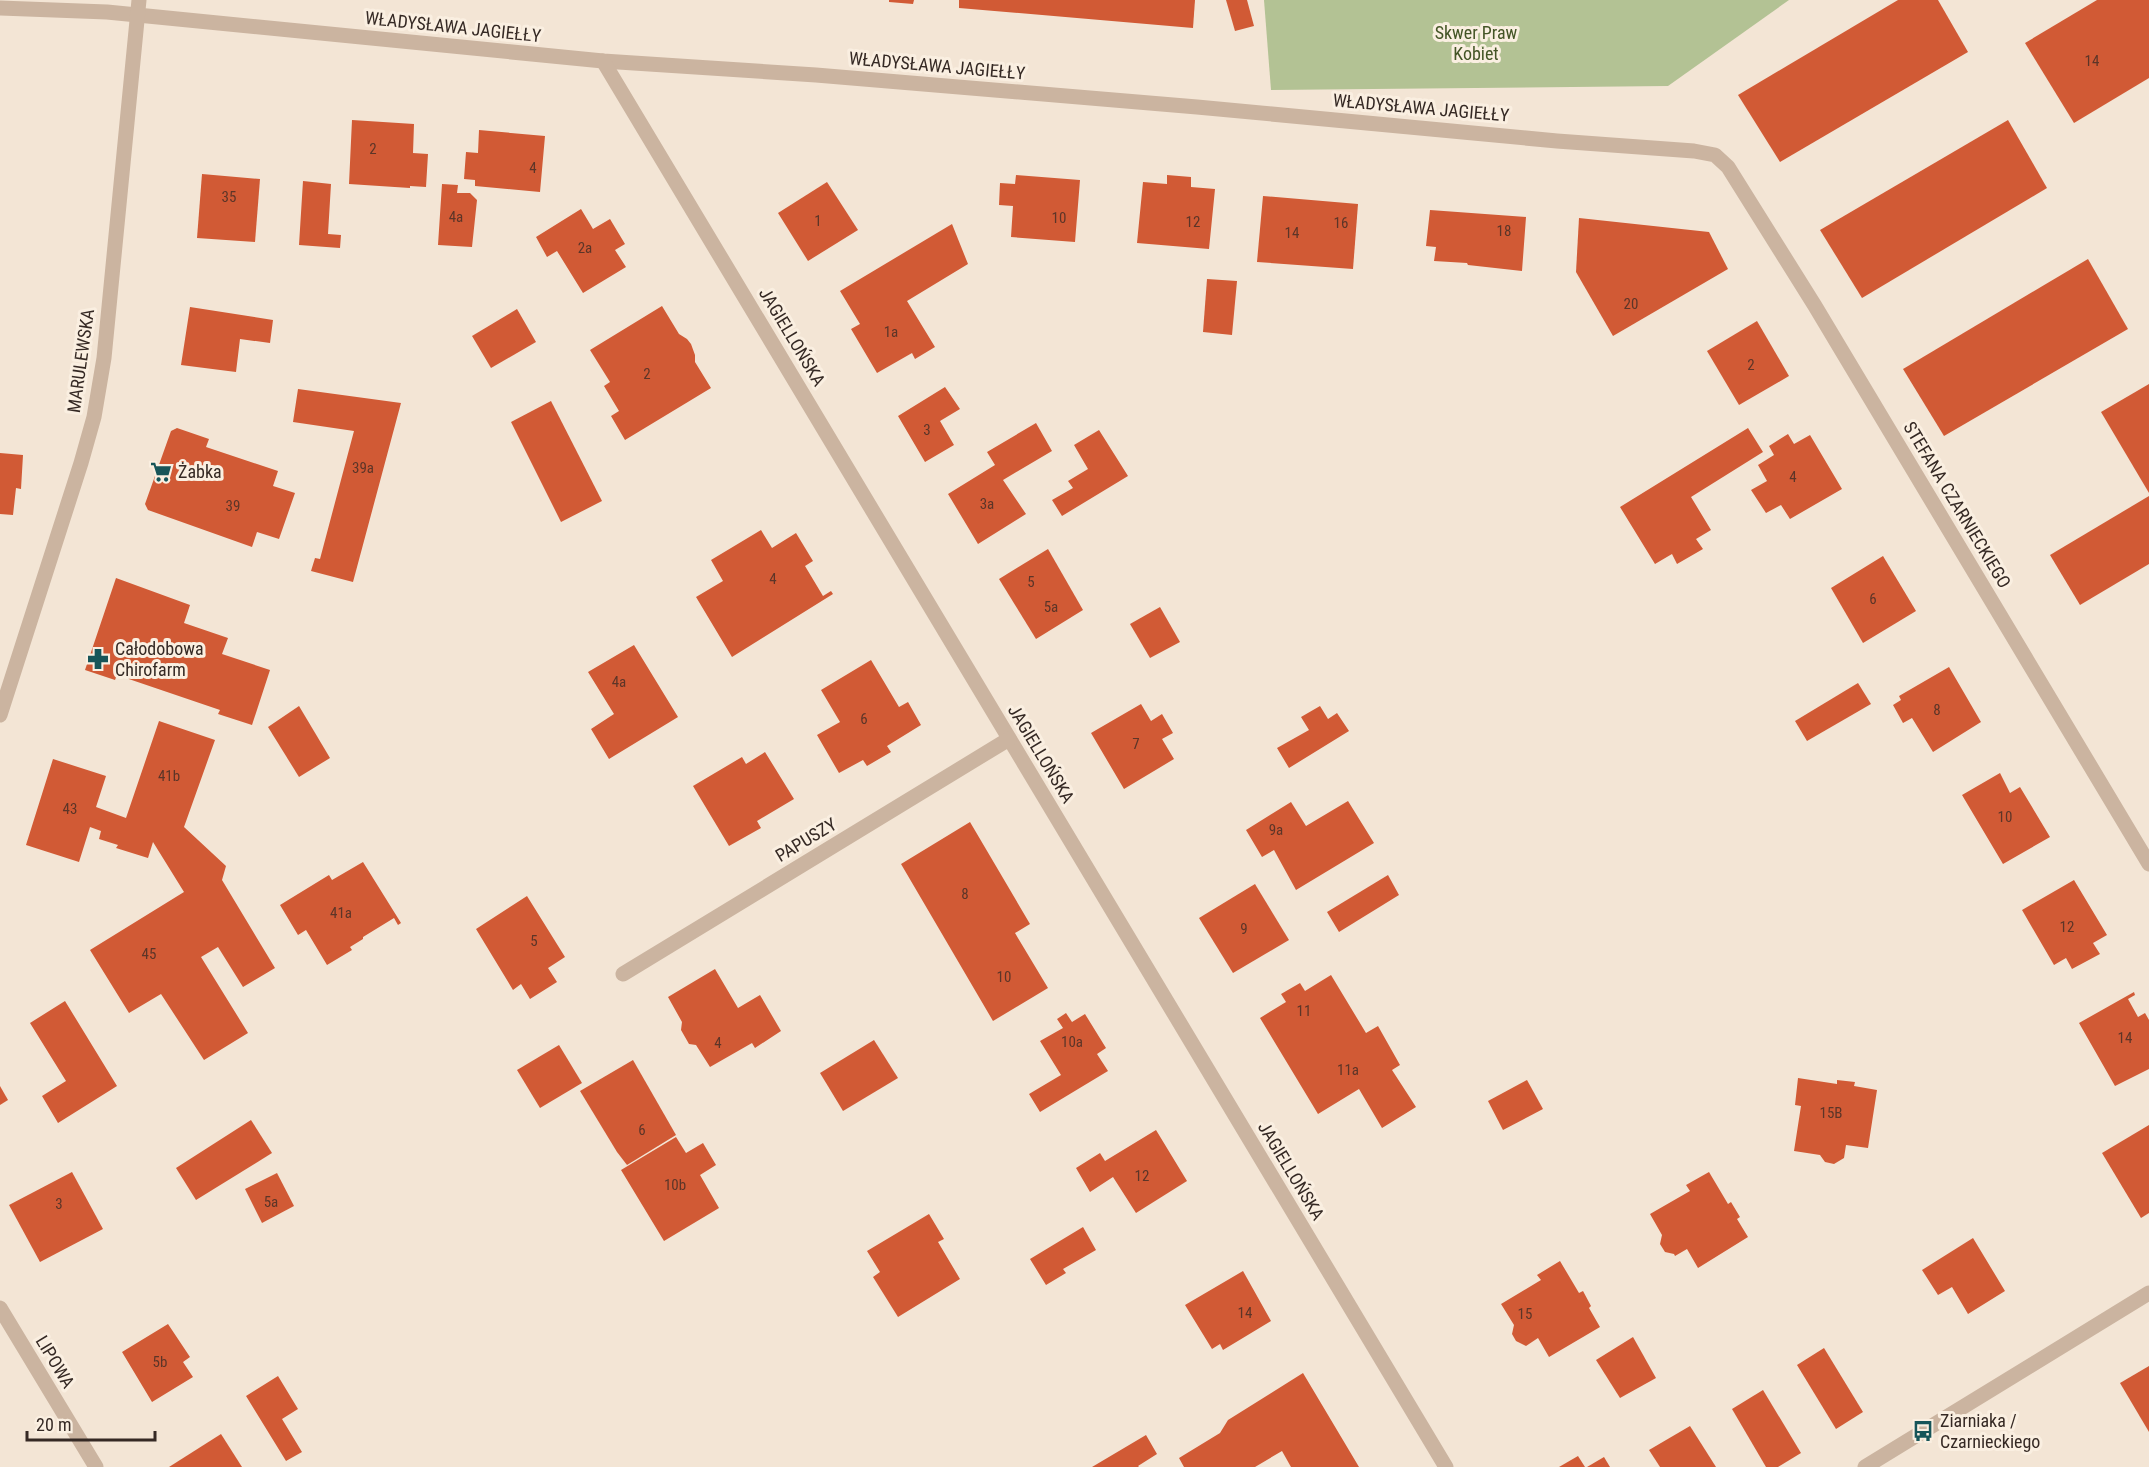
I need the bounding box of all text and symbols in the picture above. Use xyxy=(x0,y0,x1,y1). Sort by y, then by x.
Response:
street label: WŁADYSŁAWA JAGIEŁŁY xyxy=(364,7,543,46)
park label: Skwer Praw Kobiet xyxy=(1435,22,1518,64)
street label: WŁADYSŁAWA JAGIEŁŁY xyxy=(848,47,1027,84)
house number: 14 xyxy=(2085,52,2099,70)
street label: WŁADYSŁAWA JAGIEŁŁY xyxy=(1332,89,1511,126)
house number: 2 xyxy=(369,140,377,158)
house number: 4 xyxy=(529,159,537,177)
house number: 35 xyxy=(222,188,236,206)
house number: 4a xyxy=(449,208,463,226)
house number: 10 xyxy=(1052,209,1066,227)
house number: 1 xyxy=(814,212,822,230)
house number: 12 xyxy=(1186,213,1200,231)
house number: 16 xyxy=(1334,214,1348,232)
house number: 18 xyxy=(1497,222,1511,240)
house number: 14 xyxy=(1285,224,1299,242)
house number: 2a xyxy=(578,239,592,257)
street label: JAGIELLOŃSKA xyxy=(755,284,830,390)
house number: 20 xyxy=(1624,295,1638,313)
street label: MARULEWSKA xyxy=(63,307,98,414)
house number: 1a xyxy=(884,323,898,341)
house number: 2 xyxy=(1747,356,1755,374)
house number: 2 xyxy=(643,365,651,383)
street label: STEFANA CZARNIECKIEGO xyxy=(1899,418,2015,592)
house number: 3 xyxy=(923,421,931,439)
house number: 39a xyxy=(352,459,374,477)
supermarket icon: Żabka xyxy=(149,460,173,484)
place label: Żabka xyxy=(178,461,222,482)
house number: 4 xyxy=(1789,468,1797,486)
house number: 3a xyxy=(980,495,994,513)
house number: 39 xyxy=(226,497,240,515)
house number: 4 xyxy=(769,570,777,588)
house number: 5 xyxy=(1027,573,1035,591)
house number: 6 xyxy=(1869,590,1877,608)
house number: 5a xyxy=(1044,598,1058,616)
place label: Całodobowa Chirofarm xyxy=(115,638,204,680)
pharmacy icon: Całodobowa Chirofarm xyxy=(86,647,110,671)
house number: 4a xyxy=(612,673,626,691)
street label: JAGIELLOŃSKA xyxy=(1004,701,1079,807)
house number: 8 xyxy=(1933,701,1941,719)
house number: 6 xyxy=(860,710,868,728)
house number: 7 xyxy=(1132,735,1140,753)
house number: 41b xyxy=(158,767,180,785)
house number: 43 xyxy=(63,800,77,818)
house number: 10 xyxy=(1998,808,2012,826)
street label: PAPUSZY xyxy=(771,813,841,866)
house number: 9a xyxy=(1269,821,1283,839)
house number: 8 xyxy=(961,885,969,903)
house number: 41a xyxy=(330,904,352,922)
house number: 12 xyxy=(2060,918,2074,936)
house number: 9 xyxy=(1240,920,1248,938)
house number: 5 xyxy=(530,932,538,950)
house number: 45 xyxy=(142,945,156,963)
house number: 10 xyxy=(997,968,1011,986)
house number: 11 xyxy=(1297,1002,1311,1020)
house number: 14 xyxy=(2118,1029,2132,1047)
house number: 10a xyxy=(1061,1033,1083,1051)
house number: 4 xyxy=(714,1034,722,1052)
house number: 11a xyxy=(1337,1061,1359,1079)
house number: 15B xyxy=(1820,1104,1843,1122)
street label: JAGIELLOŃSKA xyxy=(1254,1118,1329,1224)
house number: 6 xyxy=(638,1121,646,1139)
house number: 12 xyxy=(1135,1167,1149,1185)
house number: 10b xyxy=(664,1176,686,1194)
house number: 5a xyxy=(264,1193,278,1211)
house number: 3 xyxy=(55,1195,63,1213)
house number: 14 xyxy=(1238,1304,1252,1322)
house number: 15 xyxy=(1518,1305,1532,1323)
street label: LIPOWA xyxy=(32,1332,80,1392)
house number: 5b xyxy=(153,1353,167,1371)
scale bar xyxy=(27,1404,154,1442)
place label: Ziarniaka / Czarnieckiego xyxy=(1940,1410,2040,1452)
text: 20 m xyxy=(36,1414,71,1435)
bus stop icon: Ziarniaka / Czarnieckiego xyxy=(1911,1419,1935,1443)

